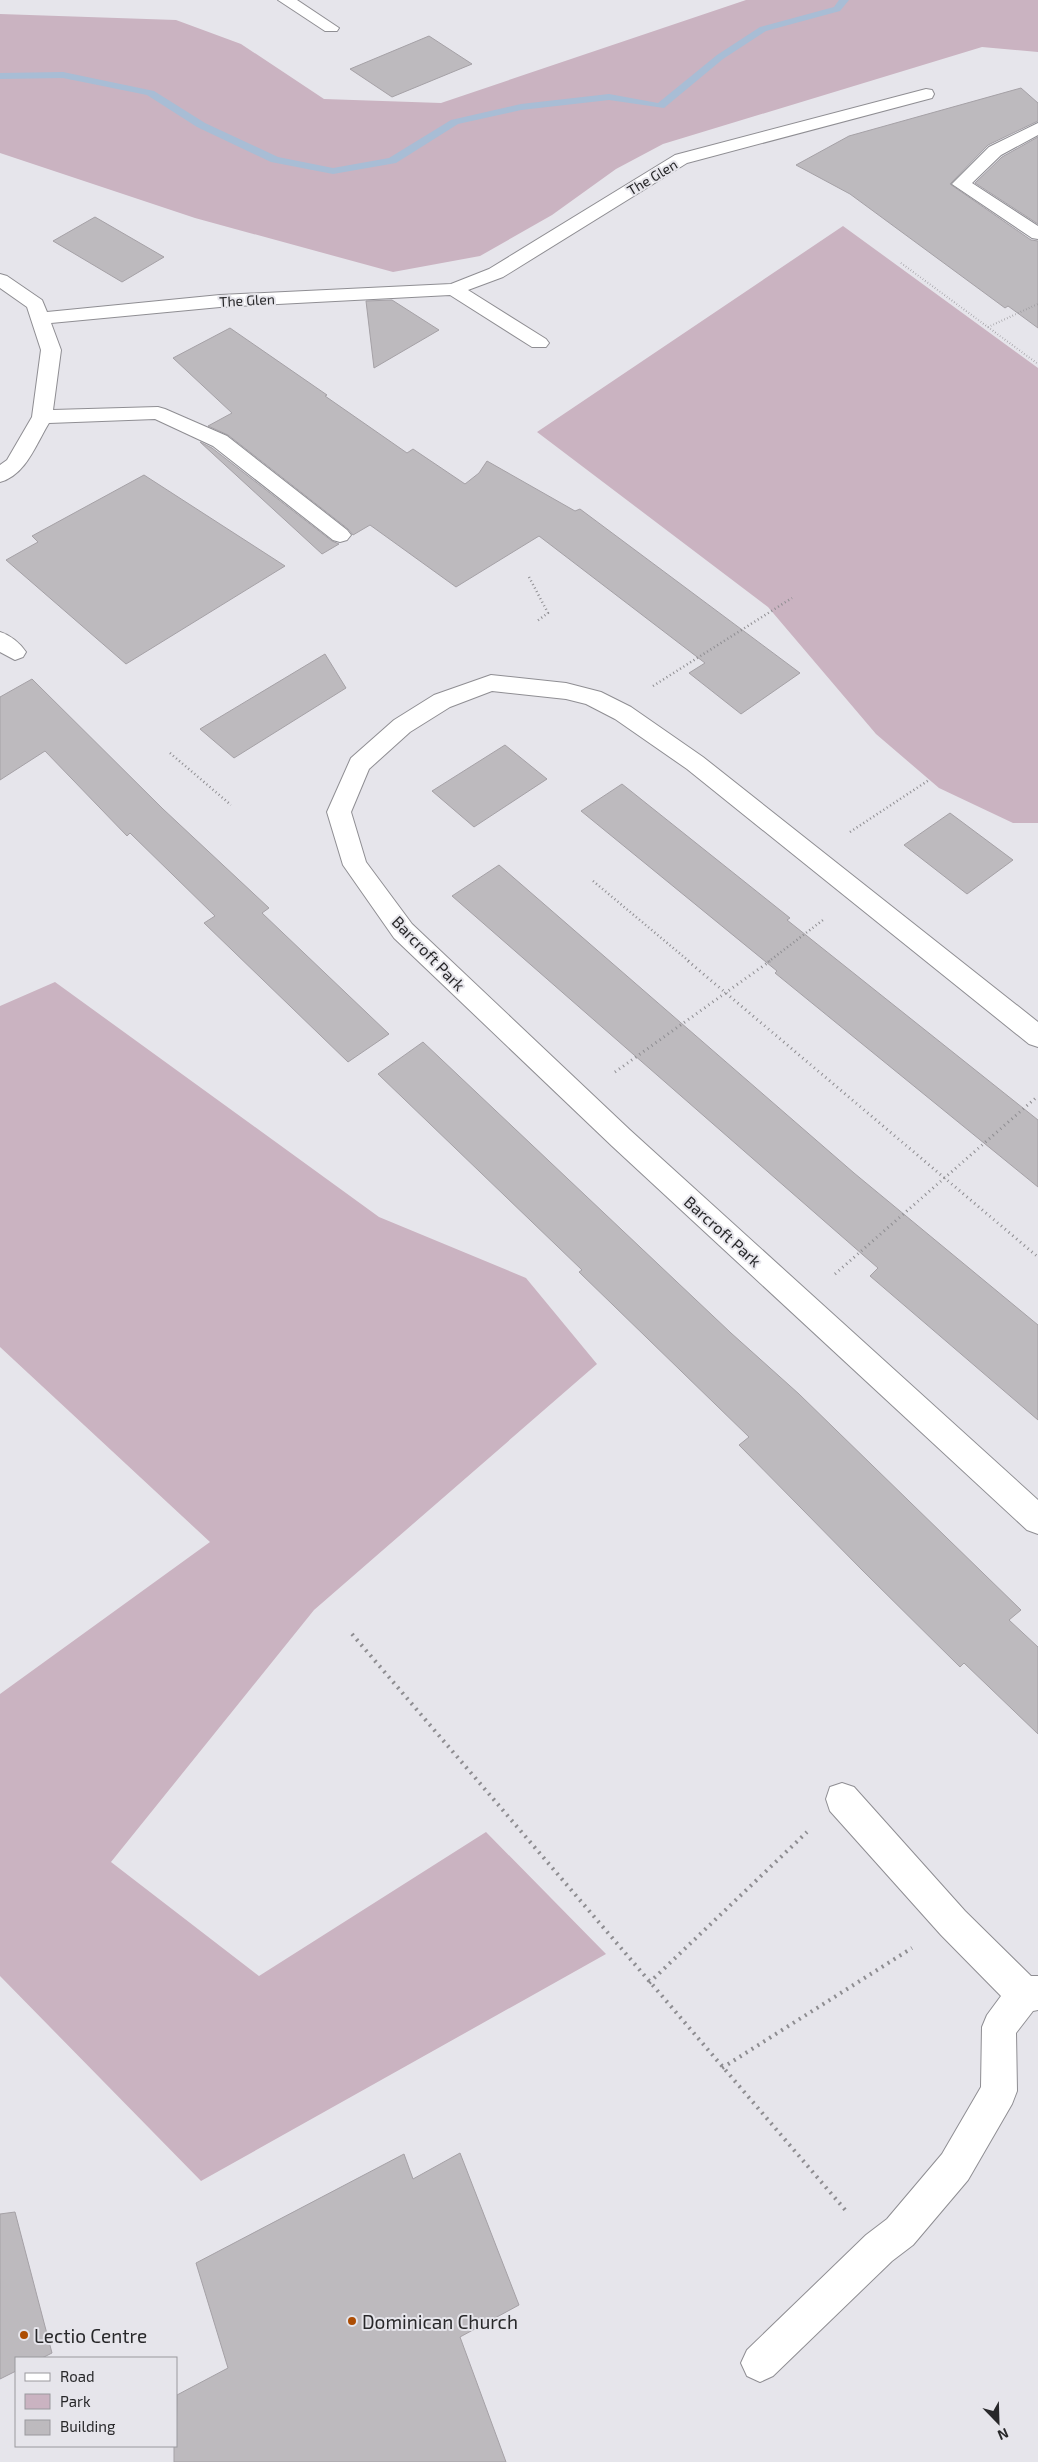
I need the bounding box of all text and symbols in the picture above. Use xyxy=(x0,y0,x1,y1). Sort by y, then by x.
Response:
street label: The Glen xyxy=(624,155,680,199)
street label: The Glen xyxy=(219,290,275,310)
street label: Barcroft Park xyxy=(389,912,469,994)
street label: Barcroft Park xyxy=(681,1192,765,1270)
place label: Dominican Church xyxy=(362,2310,518,2333)
marker: Dominican Church xyxy=(346,2315,358,2327)
place label: Lectio Centre xyxy=(34,2324,147,2347)
marker: Lectio Centre xyxy=(18,2329,30,2341)
legend xyxy=(15,2357,178,2447)
text: Road xyxy=(60,2367,95,2385)
text: Park xyxy=(60,2392,91,2410)
north arrow xyxy=(973,2397,1023,2447)
text: Building xyxy=(60,2417,116,2435)
text: N xyxy=(995,2425,1011,2444)

